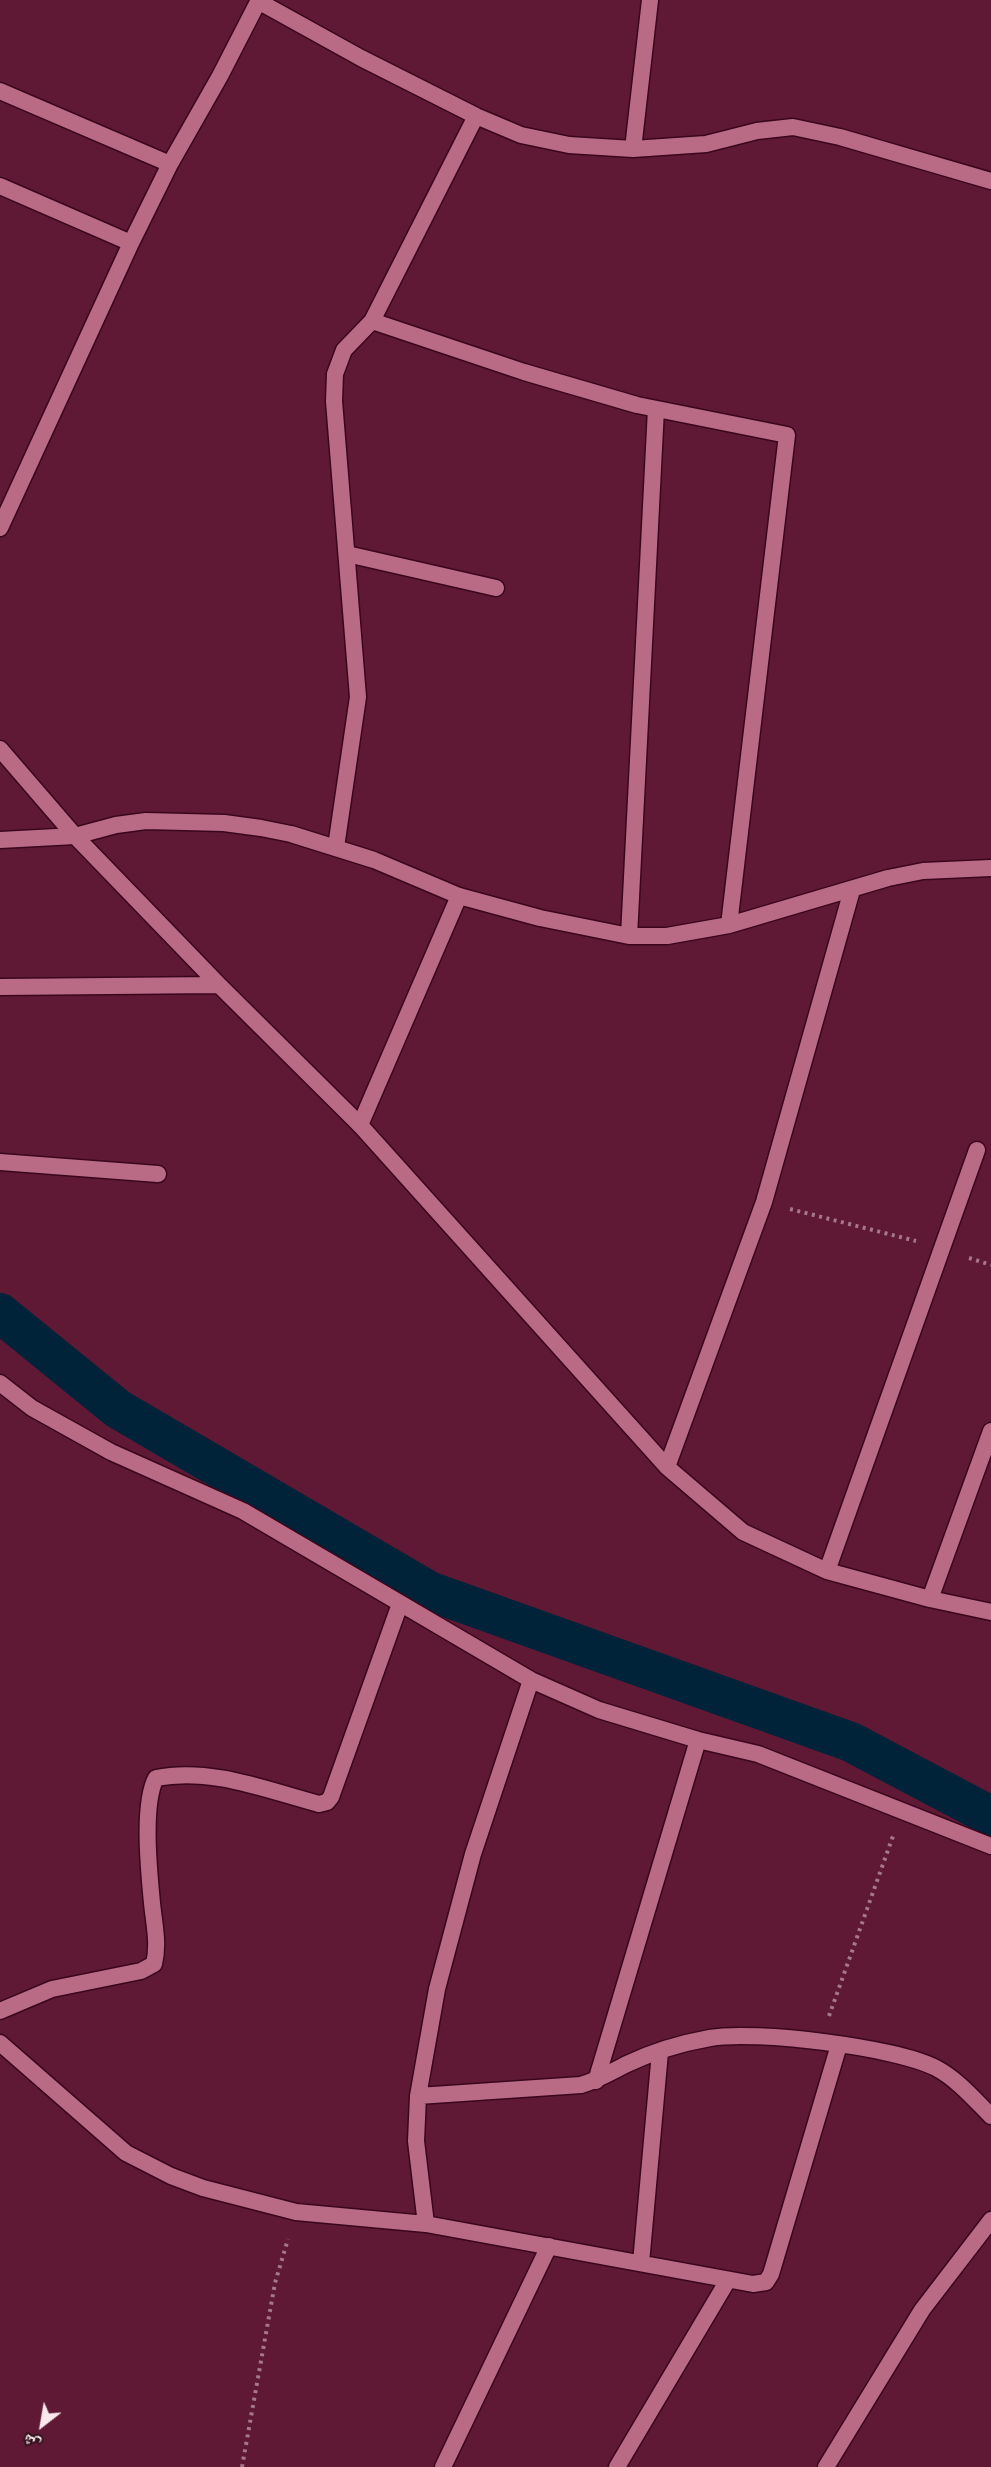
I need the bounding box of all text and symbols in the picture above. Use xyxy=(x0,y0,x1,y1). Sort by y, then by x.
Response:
north arrow xyxy=(12,2395,72,2455)
text: ش xyxy=(18,2425,47,2457)

